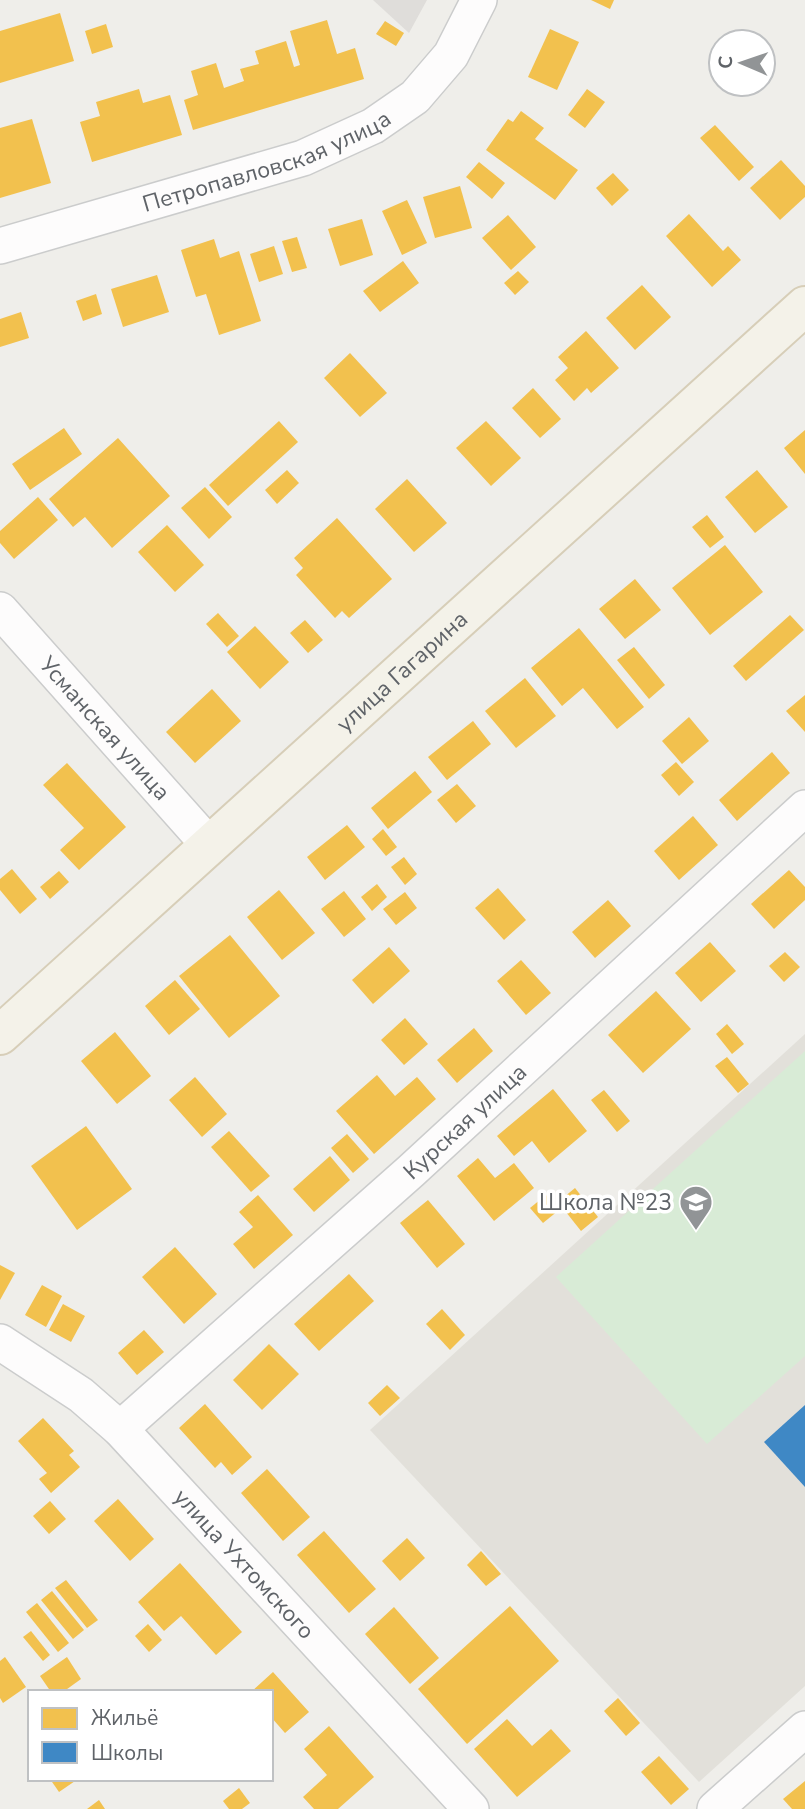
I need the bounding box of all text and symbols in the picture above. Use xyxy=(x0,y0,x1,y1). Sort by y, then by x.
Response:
north arrow xyxy=(707,28,777,98)
text: С xyxy=(713,55,739,69)
street label: Петропавловская улица xyxy=(139,103,397,219)
street label: улица Гагарина xyxy=(329,604,474,739)
street label: Усманская улица xyxy=(32,649,178,807)
street label: Курская улица xyxy=(396,1057,533,1186)
school or university icon: Школа №23 xyxy=(677,1183,715,1232)
place label: Школа №23 xyxy=(539,1187,672,1218)
street label: улица Ухтомского xyxy=(167,1482,322,1646)
legend xyxy=(28,1690,273,1781)
text: Жильё xyxy=(91,1704,158,1732)
text: Школы xyxy=(91,1739,163,1767)

